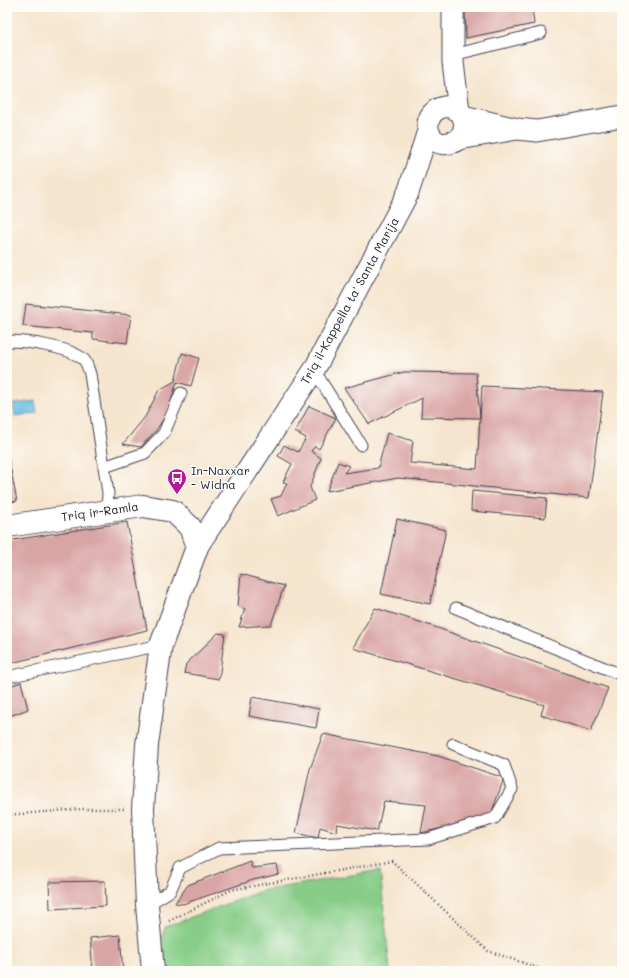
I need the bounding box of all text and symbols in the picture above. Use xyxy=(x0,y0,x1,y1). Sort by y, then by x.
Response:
street label: Triq il-Kappella ta' Santa Marija xyxy=(296,214,402,387)
place label: In-Naxxar - Widna xyxy=(191,462,250,492)
bus stop icon: In-Naxxar - Widna xyxy=(166,467,188,495)
street label: Triq ir-Ramla xyxy=(60,498,140,524)

